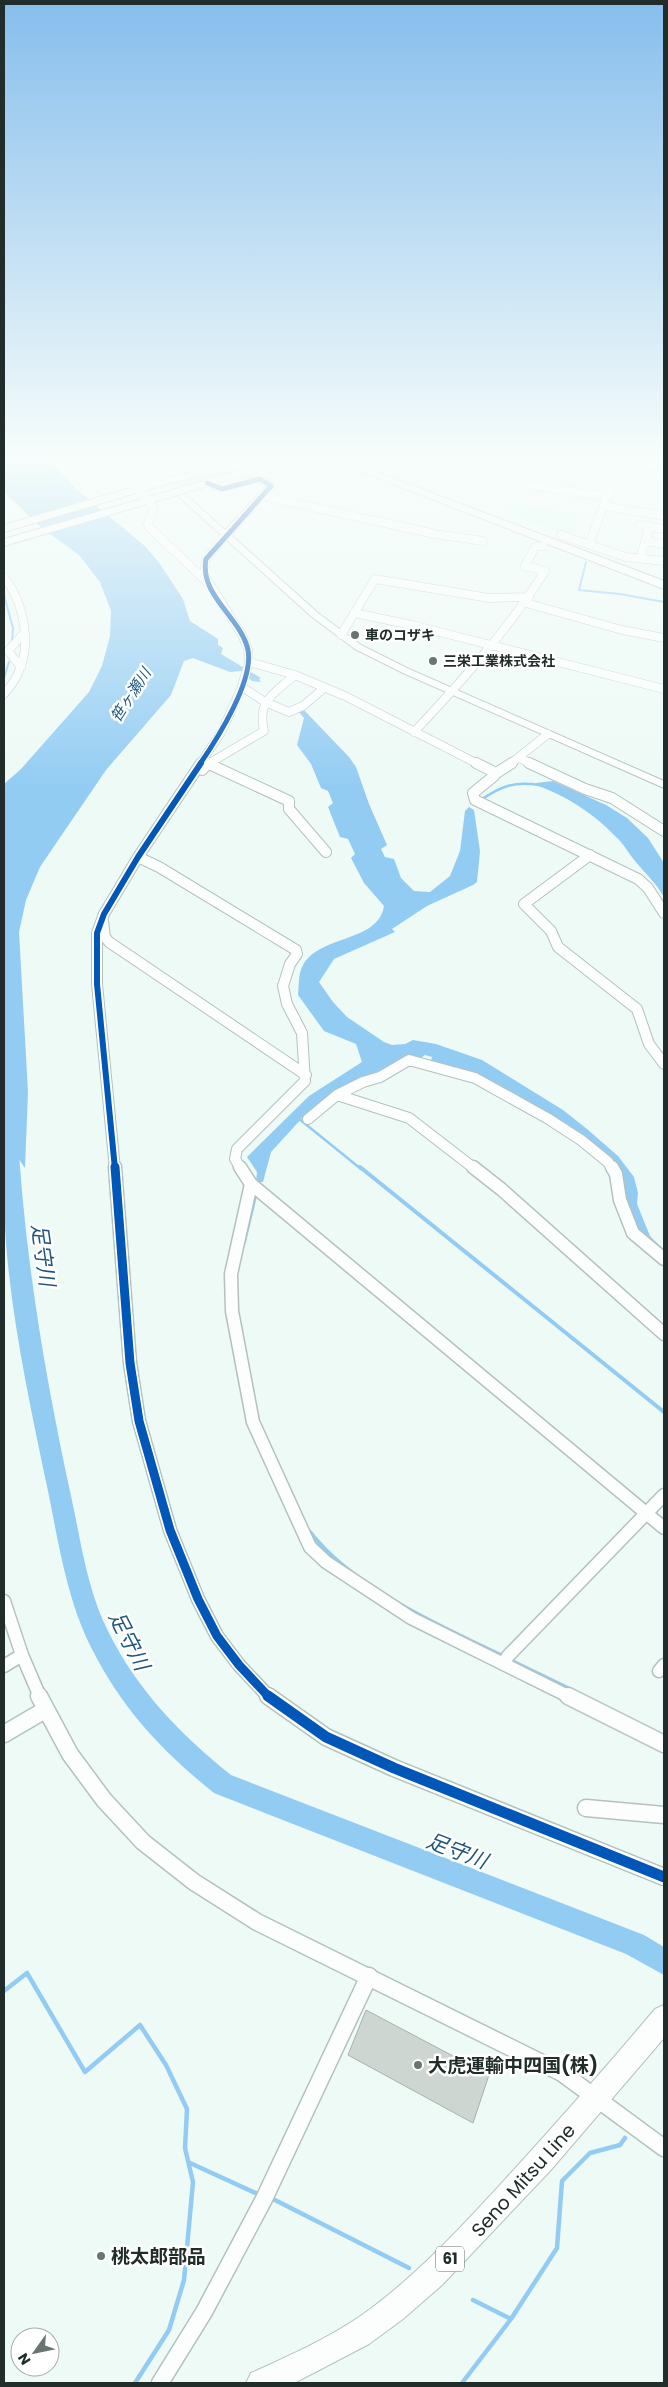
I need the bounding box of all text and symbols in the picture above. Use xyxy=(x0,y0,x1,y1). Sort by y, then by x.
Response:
place label: 車のコザキ xyxy=(365,625,435,645)
marker: 車のコザキ xyxy=(349,629,361,641)
place label: 三栄工業株式会社 xyxy=(443,651,555,671)
marker: 三栄工業株式会社 xyxy=(427,655,439,667)
water label: 笹ヶ瀬川 xyxy=(105,662,157,726)
water label: 足守川 xyxy=(25,1222,63,1290)
water label: 足守川 xyxy=(102,1606,158,1677)
water label: 足守川 xyxy=(423,1826,494,1876)
place label: 大虎運輸中四国(株) xyxy=(428,2052,598,2079)
marker: 大虎運輸中四国(株) xyxy=(412,2059,424,2071)
street label: Seno Mitsu Line xyxy=(465,2118,582,2243)
place label: 桃太郎部品 xyxy=(111,2243,206,2270)
road number: 61 xyxy=(436,2246,464,2272)
marker: 桃太郎部品 xyxy=(95,2250,107,2262)
north arrow xyxy=(10,2327,60,2377)
text: N xyxy=(13,2349,35,2369)

